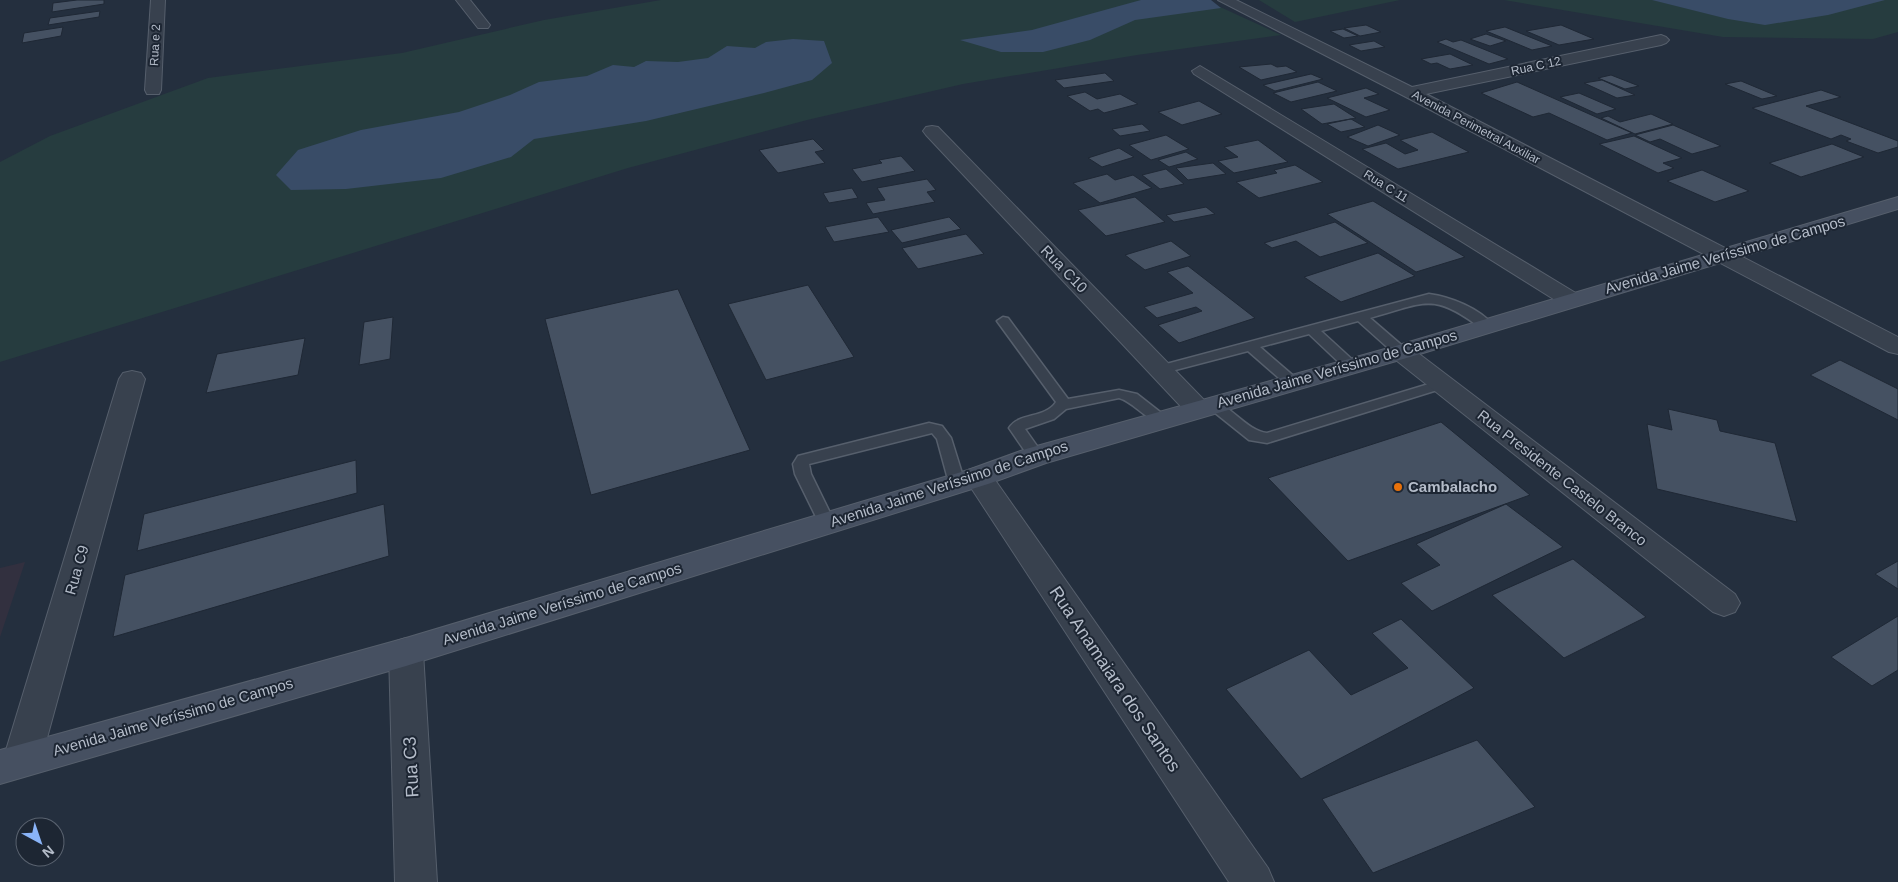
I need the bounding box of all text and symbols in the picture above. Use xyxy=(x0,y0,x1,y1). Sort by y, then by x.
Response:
street label: Rua e 2 xyxy=(147,23,163,66)
street label: Rua C 12 xyxy=(1510,54,1563,78)
street label: Avenida Perimetral Auxiliar xyxy=(1410,87,1542,167)
street label: Rua C 11 xyxy=(1361,167,1411,205)
street label: Avenida Jaime Veríssimo de Campos xyxy=(1603,212,1847,297)
street label: Rua C10 xyxy=(1038,241,1091,296)
street label: Avenida Jaime Veríssimo de Campos xyxy=(1215,326,1459,411)
street label: Rua Presidente Castelo Branco xyxy=(1474,406,1650,549)
street label: Avenida Jaime Veríssimo de Campos xyxy=(828,437,1070,530)
place label: Cambalacho xyxy=(1408,478,1497,495)
marker: Cambalacho xyxy=(1392,481,1404,493)
street label: Rua C9 xyxy=(61,543,92,597)
street label: Avenida Jaime Veríssimo de Campos xyxy=(440,559,683,648)
street label: Rua Anamaiara dos Santos xyxy=(1045,583,1185,775)
street label: Avenida Jaime Veríssimo de Campos xyxy=(51,674,295,759)
street label: Rua C3 xyxy=(399,736,423,798)
north arrow xyxy=(15,817,65,867)
text: N xyxy=(39,843,57,861)

